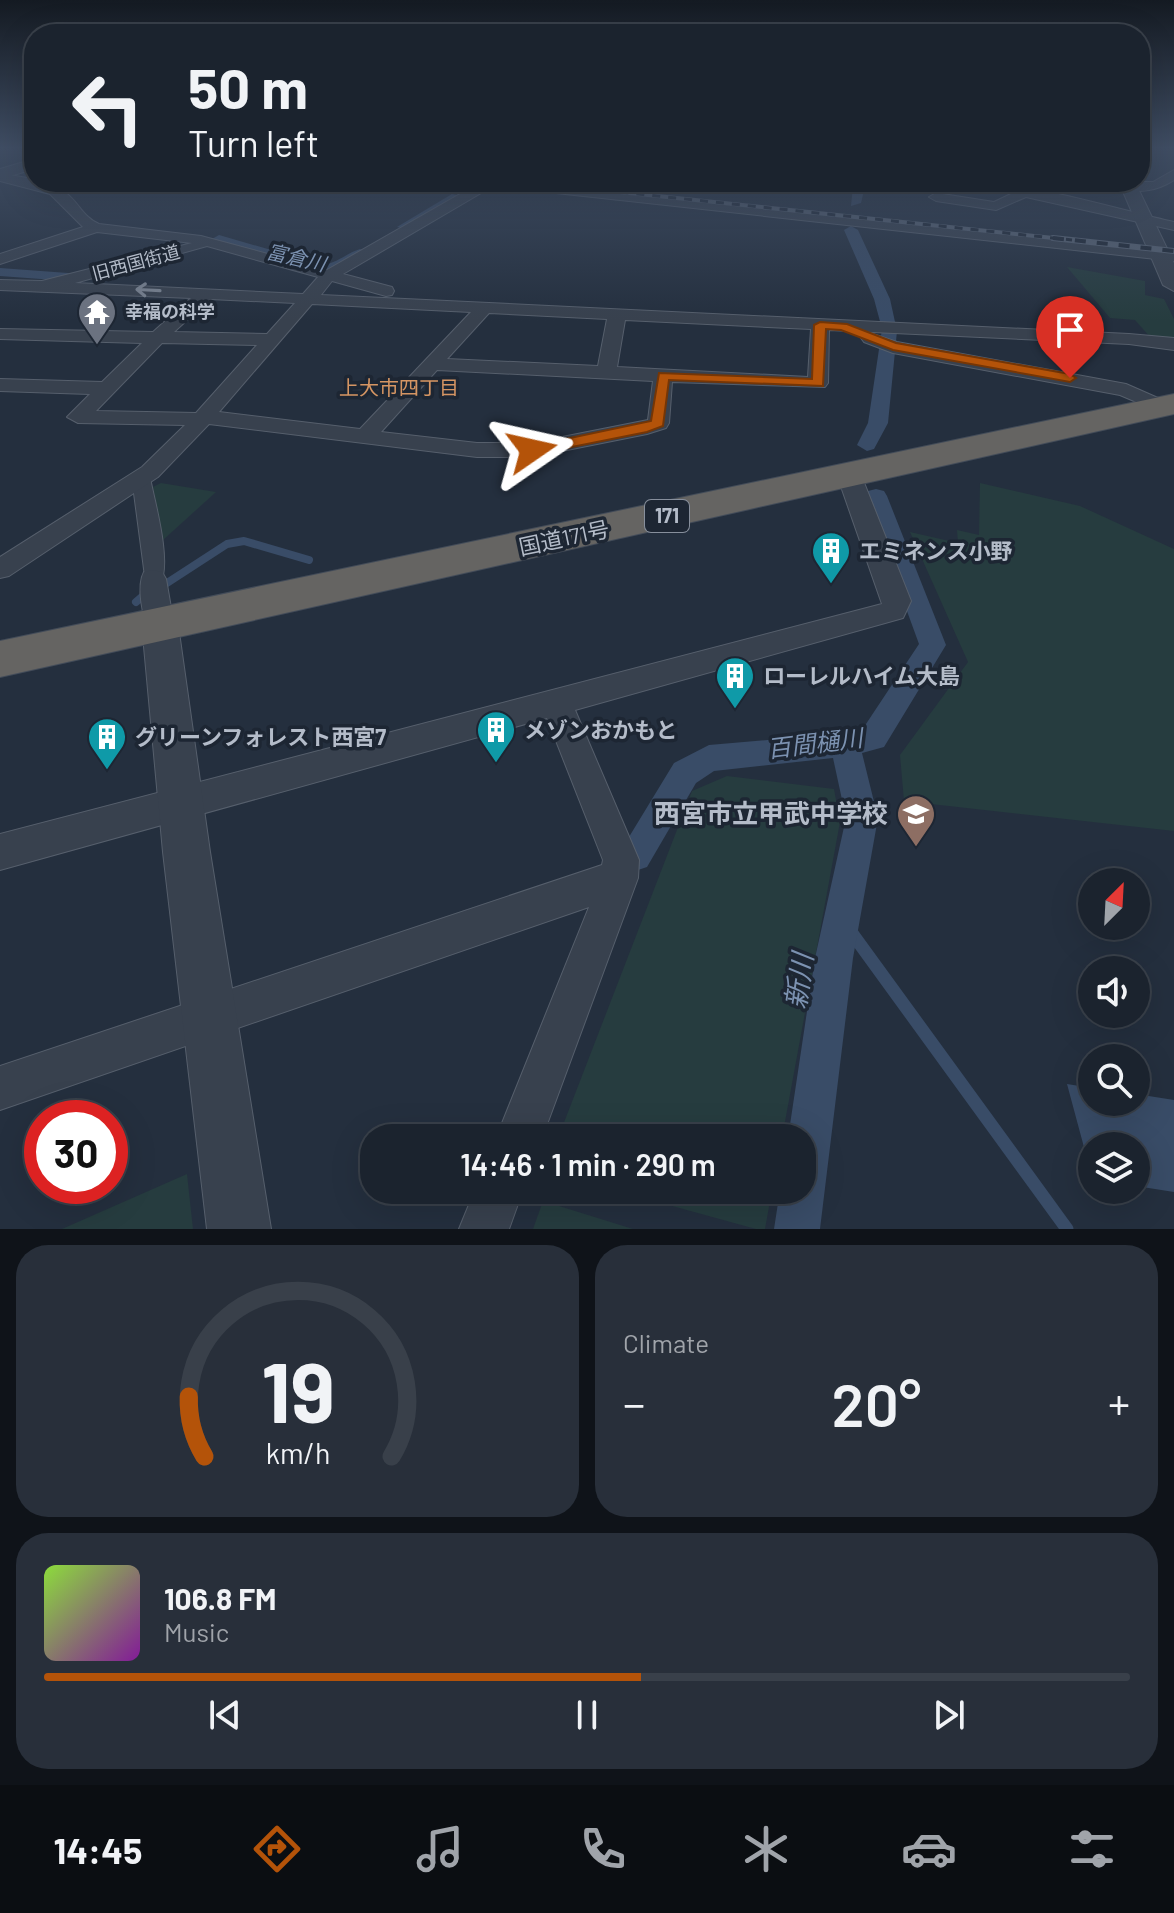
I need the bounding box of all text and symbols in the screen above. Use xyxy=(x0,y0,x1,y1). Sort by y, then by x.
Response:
text: 50 m xyxy=(188,53,308,120)
icon: left xyxy=(56,56,160,160)
text: Turn left xyxy=(188,121,319,164)
water label: 富倉川 xyxy=(264,239,330,276)
street label: 旧西国街道 xyxy=(89,240,182,284)
one-way arrow xyxy=(135,283,162,298)
temple icon: 幸福の科学 xyxy=(76,291,118,346)
pin xyxy=(1036,296,1104,378)
place label: 幸福の科学 xyxy=(125,300,215,322)
icon: arrive xyxy=(1048,308,1092,352)
district label: 上大市四丁目 xyxy=(339,375,459,399)
position arrow xyxy=(490,408,574,492)
road number: 171 xyxy=(645,500,689,532)
street label: 国道171号 xyxy=(516,515,611,559)
building icon: エミネンス小野 xyxy=(810,530,852,585)
place label: エミネンス小野 xyxy=(859,537,1013,563)
building icon: ローレルハイム大島 xyxy=(714,655,756,710)
place label: ローレルハイム大島 xyxy=(763,662,960,688)
building icon: メゾンおかもと xyxy=(475,709,517,764)
building icon: グリーンフォレスト西宮7 xyxy=(86,716,128,771)
place label: メゾンおかもと xyxy=(524,716,678,742)
water label: 百間樋川 xyxy=(765,722,867,763)
place label: グリーンフォレスト西宮7 xyxy=(135,723,386,749)
school or university icon: 西宮市立甲武中学校 xyxy=(895,793,937,848)
place label: 西宮市立甲武中学校 xyxy=(654,797,888,828)
north arrow xyxy=(1078,868,1150,940)
map controls xyxy=(1078,868,1150,1204)
water label: 新川 xyxy=(777,948,819,1011)
button: sound xyxy=(1078,956,1150,1028)
button: search xyxy=(1078,1044,1150,1116)
speed limit sign: 30 xyxy=(24,1100,128,1204)
button: layers xyxy=(1078,1132,1150,1204)
text: 14:46 · 1 min · 290 m xyxy=(460,1146,716,1182)
text: Climate xyxy=(623,1327,709,1358)
text: 19 xyxy=(261,1340,334,1440)
text: 20° xyxy=(832,1367,921,1439)
text: − xyxy=(623,1376,645,1429)
text: + xyxy=(1108,1376,1130,1429)
text: km/h xyxy=(265,1435,330,1470)
text: 106.8 FM xyxy=(164,1580,276,1616)
text: Music xyxy=(164,1616,229,1647)
icon: previous xyxy=(203,1693,247,1737)
icon: pause xyxy=(565,1693,609,1737)
icon: next xyxy=(927,1693,971,1737)
icon: directions xyxy=(249,1821,305,1877)
icon: music xyxy=(412,1821,468,1877)
icon: phone xyxy=(575,1821,631,1877)
icon: climate xyxy=(738,1821,794,1877)
icon: car xyxy=(901,1821,957,1877)
icon: filters xyxy=(1064,1821,1120,1877)
text: 14:45 xyxy=(54,1828,142,1871)

